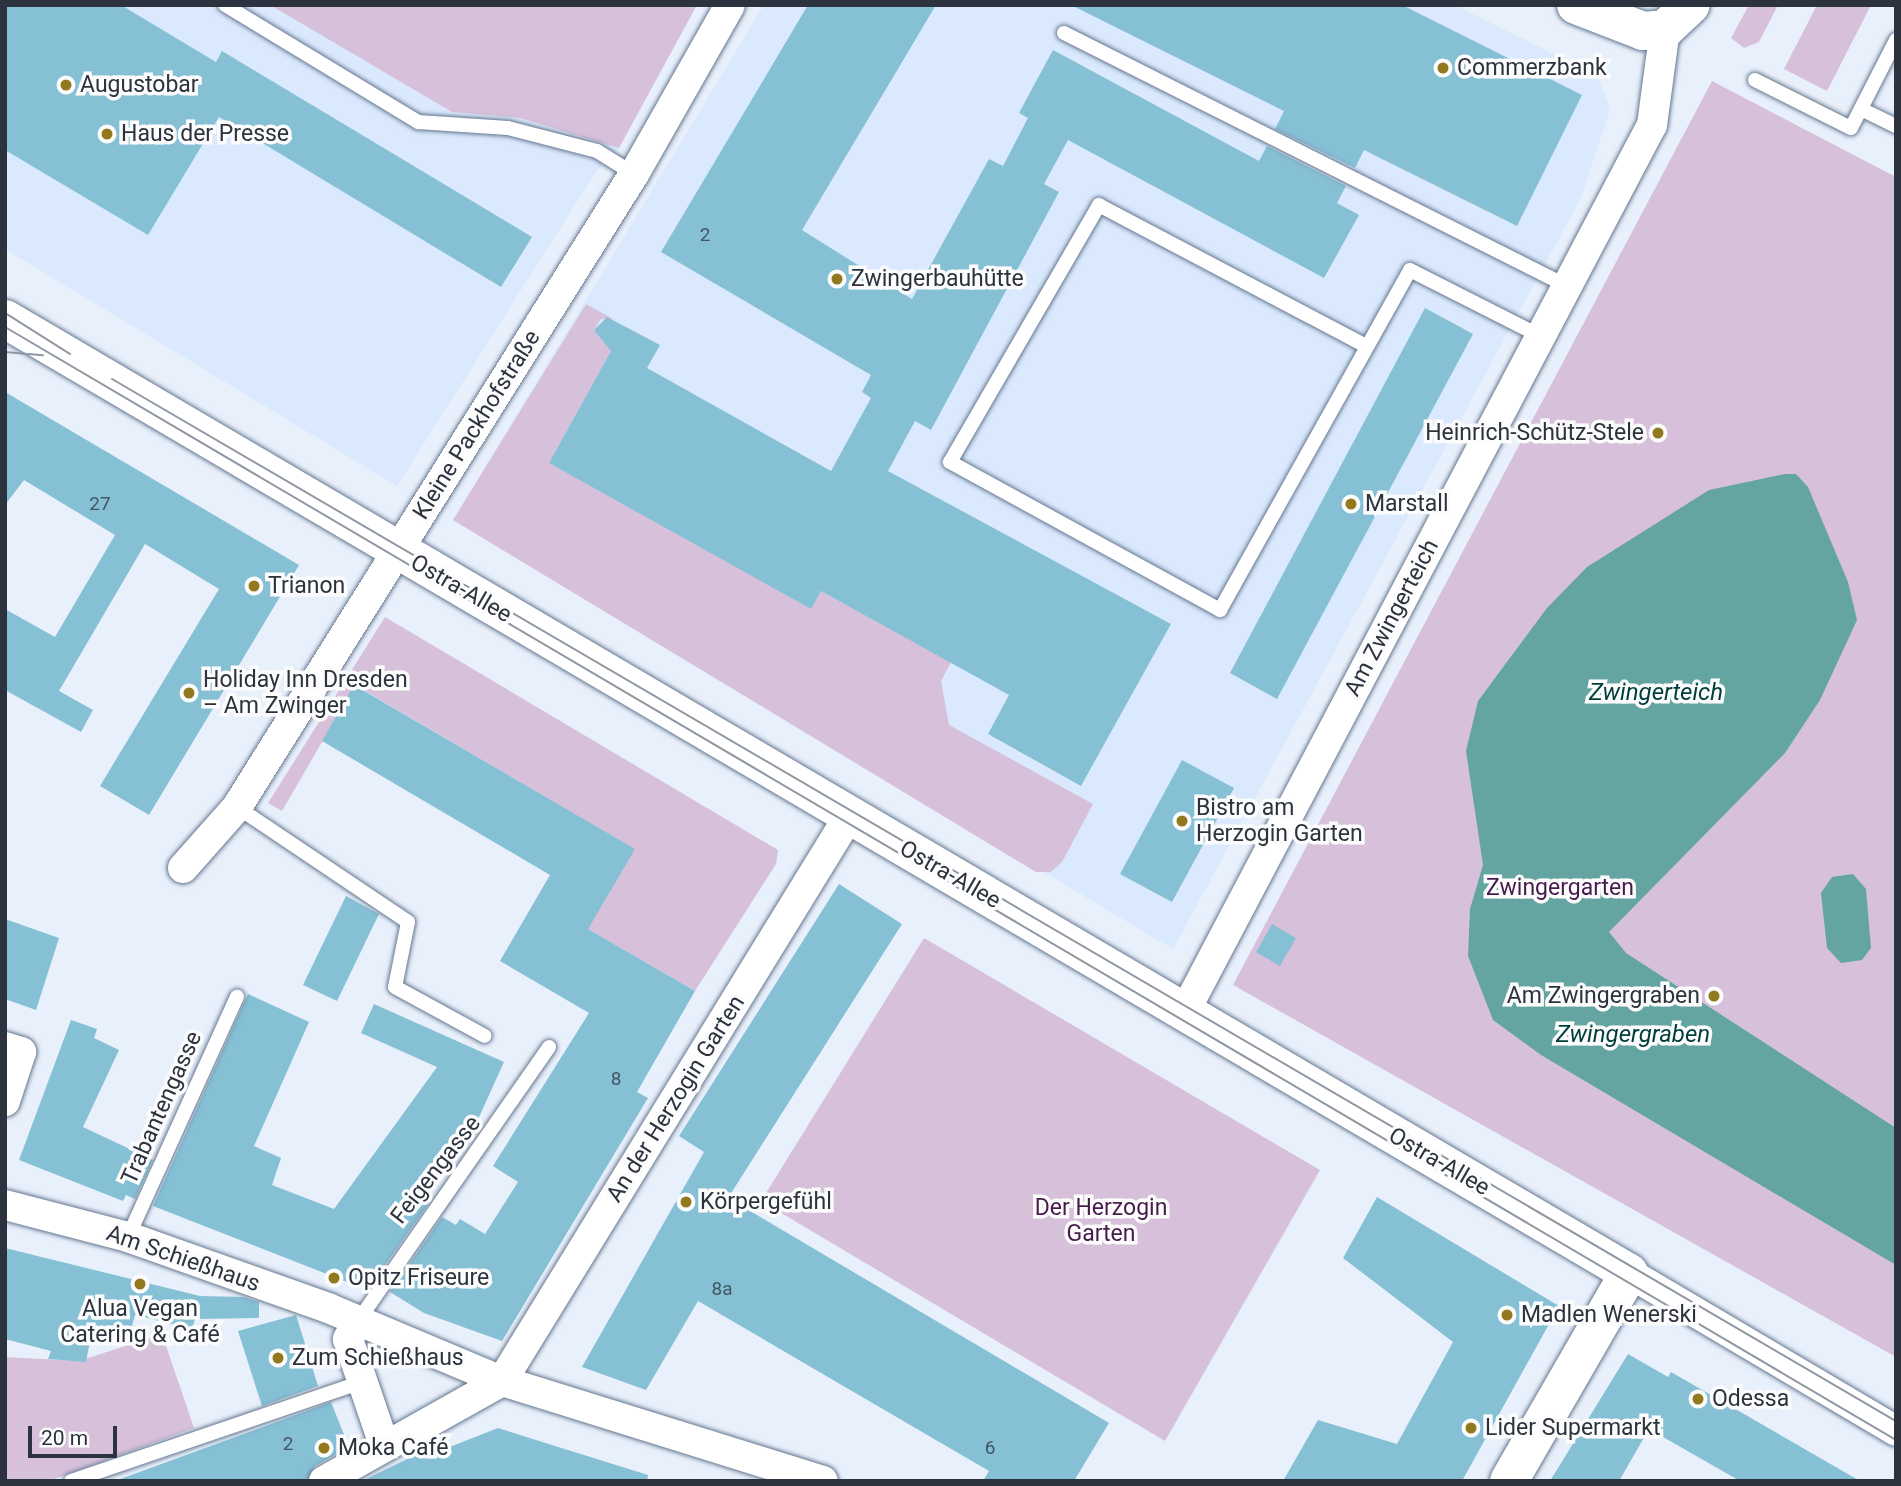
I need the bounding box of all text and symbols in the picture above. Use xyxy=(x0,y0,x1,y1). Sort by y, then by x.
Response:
place label: Commerzbank xyxy=(1457,54,1607,82)
marker: Commerzbank xyxy=(1435,60,1451,76)
place label: Augustobar xyxy=(80,71,199,99)
marker: Augustobar xyxy=(58,77,74,93)
place label: Haus der Presse xyxy=(121,120,289,148)
marker: Haus der Presse xyxy=(99,126,115,142)
house number: 2 xyxy=(700,224,710,246)
place label: Zwingerbauhütte xyxy=(851,265,1024,293)
marker: Zwingerbauhütte xyxy=(829,271,845,287)
street label: Kleine Packhofstraße xyxy=(408,325,546,525)
place label: Heinrich-Schütz-Stele xyxy=(1425,419,1644,447)
marker: Heinrich-Schütz-Stele xyxy=(1650,425,1666,441)
place label: Marstall xyxy=(1365,490,1448,518)
house number: 27 xyxy=(89,493,111,515)
marker: Marstall xyxy=(1343,496,1359,512)
street label: Am Zwingerteich xyxy=(1339,535,1445,701)
street label: Ostra-Allee xyxy=(406,549,516,629)
place label: Trianon xyxy=(268,572,345,600)
marker: Trianon xyxy=(246,578,262,594)
place label: Holiday Inn Dresden – Am Zwinger xyxy=(203,666,408,720)
water label: Zwingerteich xyxy=(1589,679,1723,707)
marker: Holiday Inn Dresden – Am Zwinger xyxy=(181,685,197,701)
place label: Bistro am Herzogin Garten xyxy=(1196,794,1363,848)
marker: Bistro am Herzogin Garten xyxy=(1174,813,1190,829)
street label: Ostra-Allee xyxy=(895,835,1005,915)
park label: Zwingergarten xyxy=(1486,874,1634,902)
place label: Am Zwingergraben xyxy=(1507,982,1700,1010)
marker: Am Zwingergraben xyxy=(1706,988,1722,1004)
street label: An der Herzogin Garten xyxy=(601,990,751,1208)
water label: Zwingergraben xyxy=(1556,1021,1710,1049)
street label: Trabantengasse xyxy=(116,1027,208,1189)
house number: 8 xyxy=(611,1068,621,1090)
street label: Feigengasse xyxy=(385,1111,487,1229)
street label: Ostra-Allee xyxy=(1384,1122,1494,1202)
place label: Körpergefühl xyxy=(700,1188,832,1216)
marker: Körpergefühl xyxy=(678,1194,694,1210)
park label: Der Herzogin Garten xyxy=(1035,1194,1167,1248)
street label: Am Schießhaus xyxy=(103,1220,263,1298)
place label: Opitz Friseure xyxy=(348,1264,489,1292)
marker: Opitz Friseure xyxy=(326,1270,342,1286)
marker: Alua Vegan Catering & Café xyxy=(132,1276,148,1292)
house number: 8a xyxy=(711,1278,733,1300)
place label: Alua Vegan Catering & Café xyxy=(60,1295,220,1349)
place label: Madlen Wenerski xyxy=(1521,1301,1697,1329)
marker: Madlen Wenerski xyxy=(1499,1307,1515,1323)
place label: Zum Schießhaus xyxy=(292,1344,464,1372)
marker: Zum Schießhaus xyxy=(270,1350,286,1366)
place label: Odessa xyxy=(1712,1385,1789,1413)
marker: Odessa xyxy=(1690,1391,1706,1407)
scale bar xyxy=(32,1412,121,1456)
place label: Lider Supermarkt xyxy=(1485,1414,1661,1442)
marker: Lider Supermarkt xyxy=(1463,1420,1479,1436)
text: 20 m xyxy=(41,1426,88,1450)
house number: 2 xyxy=(283,1433,293,1455)
place label: Moka Café xyxy=(338,1434,448,1462)
house number: 6 xyxy=(985,1437,995,1459)
marker: Moka Café xyxy=(316,1440,332,1456)

